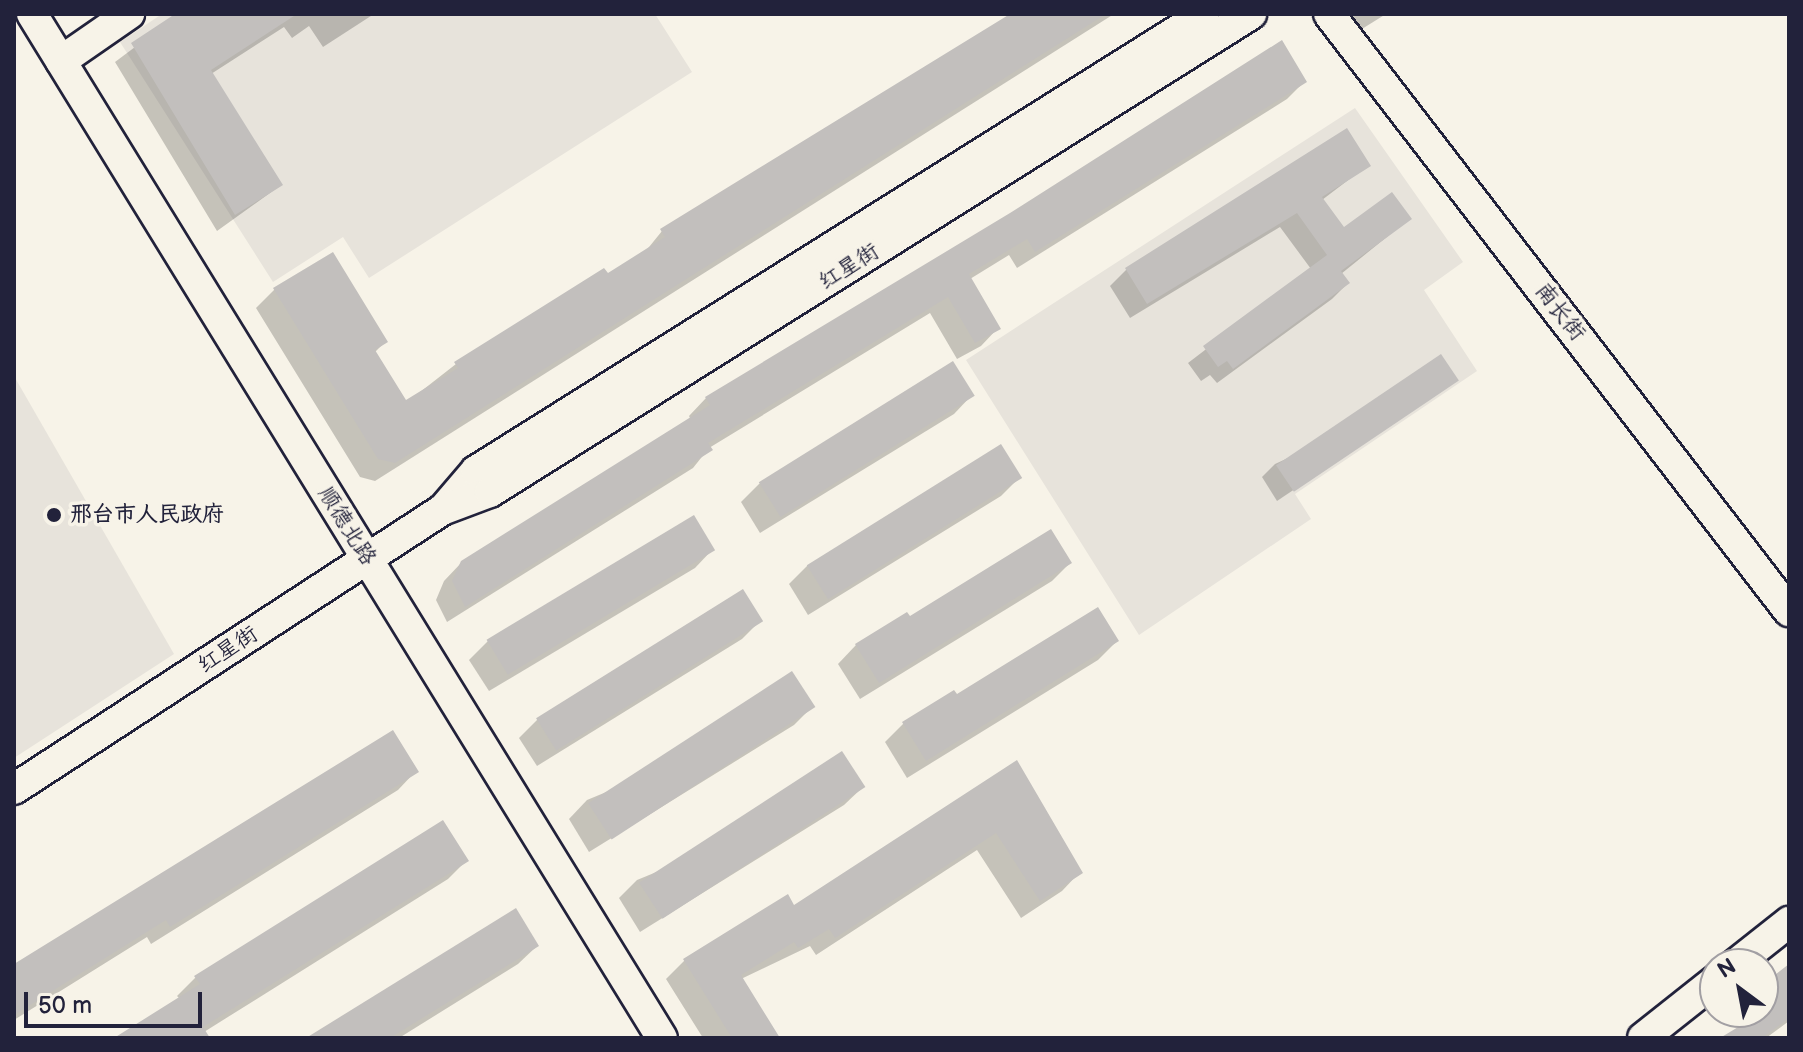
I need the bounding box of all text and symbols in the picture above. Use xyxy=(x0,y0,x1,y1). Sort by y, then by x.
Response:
street label: 红星街 xyxy=(814,238,884,296)
street label: 南长街 xyxy=(1529,278,1591,346)
street label: 顺德北路 xyxy=(312,482,382,570)
place label: 邢台市人民政府 xyxy=(70,502,224,528)
marker: 邢台市人民政府 xyxy=(45,506,63,524)
street label: 红星街 xyxy=(193,621,263,679)
north arrow xyxy=(1699,948,1779,1028)
text: N xyxy=(1713,953,1741,985)
scale bar xyxy=(28,976,206,1026)
text: 50 m xyxy=(38,991,92,1020)

